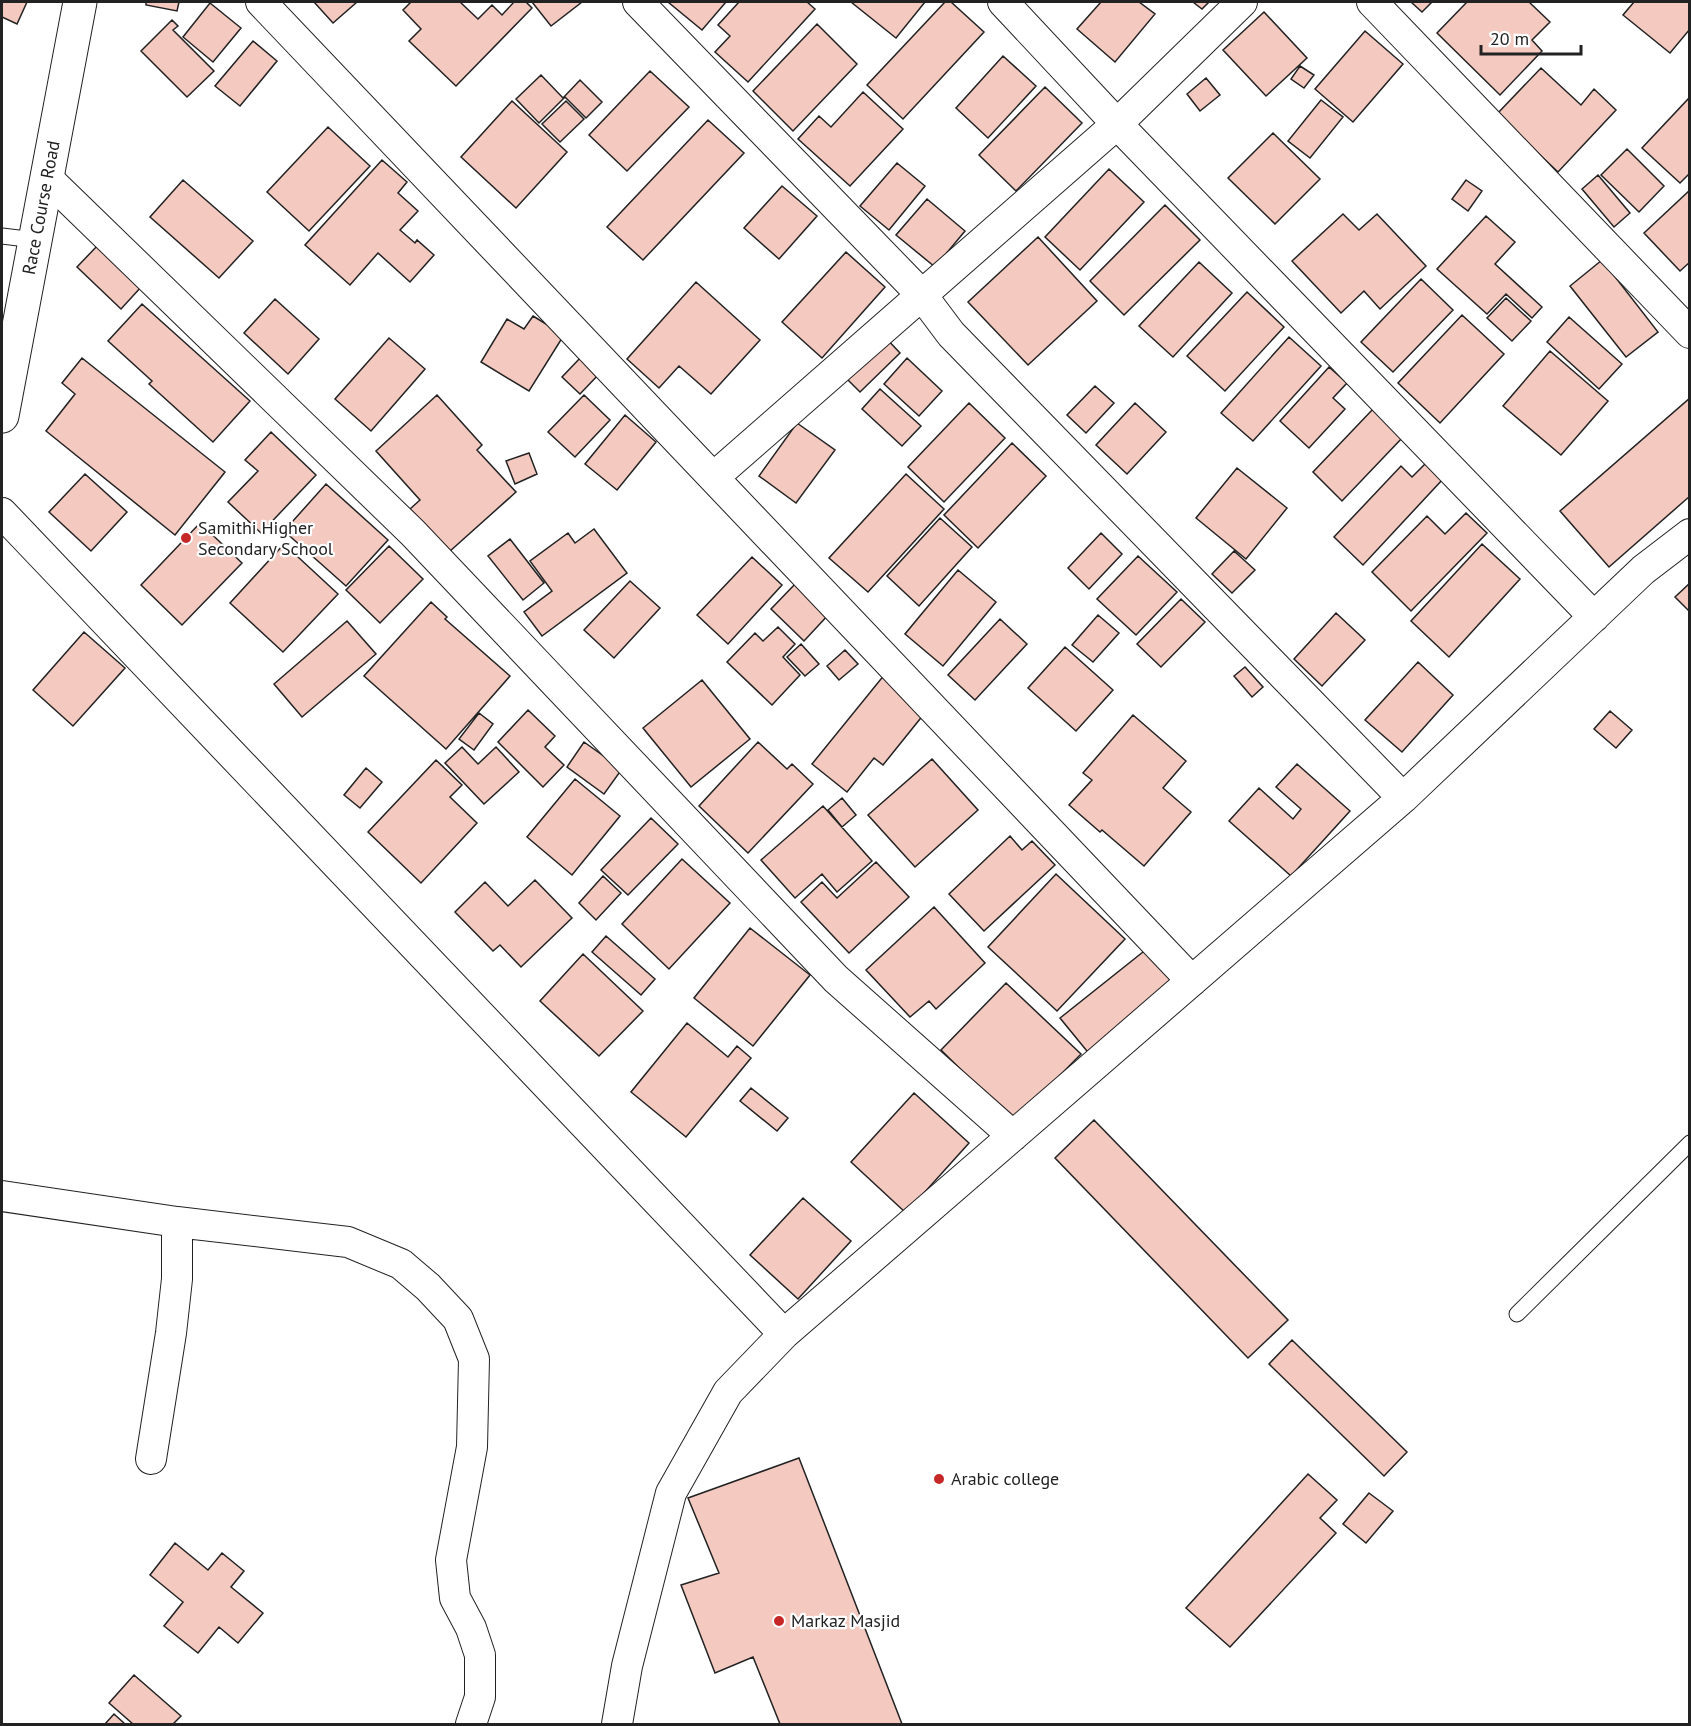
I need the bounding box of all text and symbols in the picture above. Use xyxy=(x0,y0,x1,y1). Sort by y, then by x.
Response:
scale bar xyxy=(1481,18,1582,56)
text: 20 m xyxy=(1490,27,1529,50)
street label: Race Course Road xyxy=(17,139,65,277)
place label: Samithi Higher Secondary School xyxy=(198,516,334,560)
marker: Samithi Higher Secondary School xyxy=(179,531,193,545)
place label: Arabic college xyxy=(951,1467,1059,1490)
marker: Arabic college xyxy=(932,1472,946,1486)
place label: Markaz Masjid xyxy=(791,1609,900,1632)
marker: Markaz Masjid xyxy=(772,1614,786,1628)

